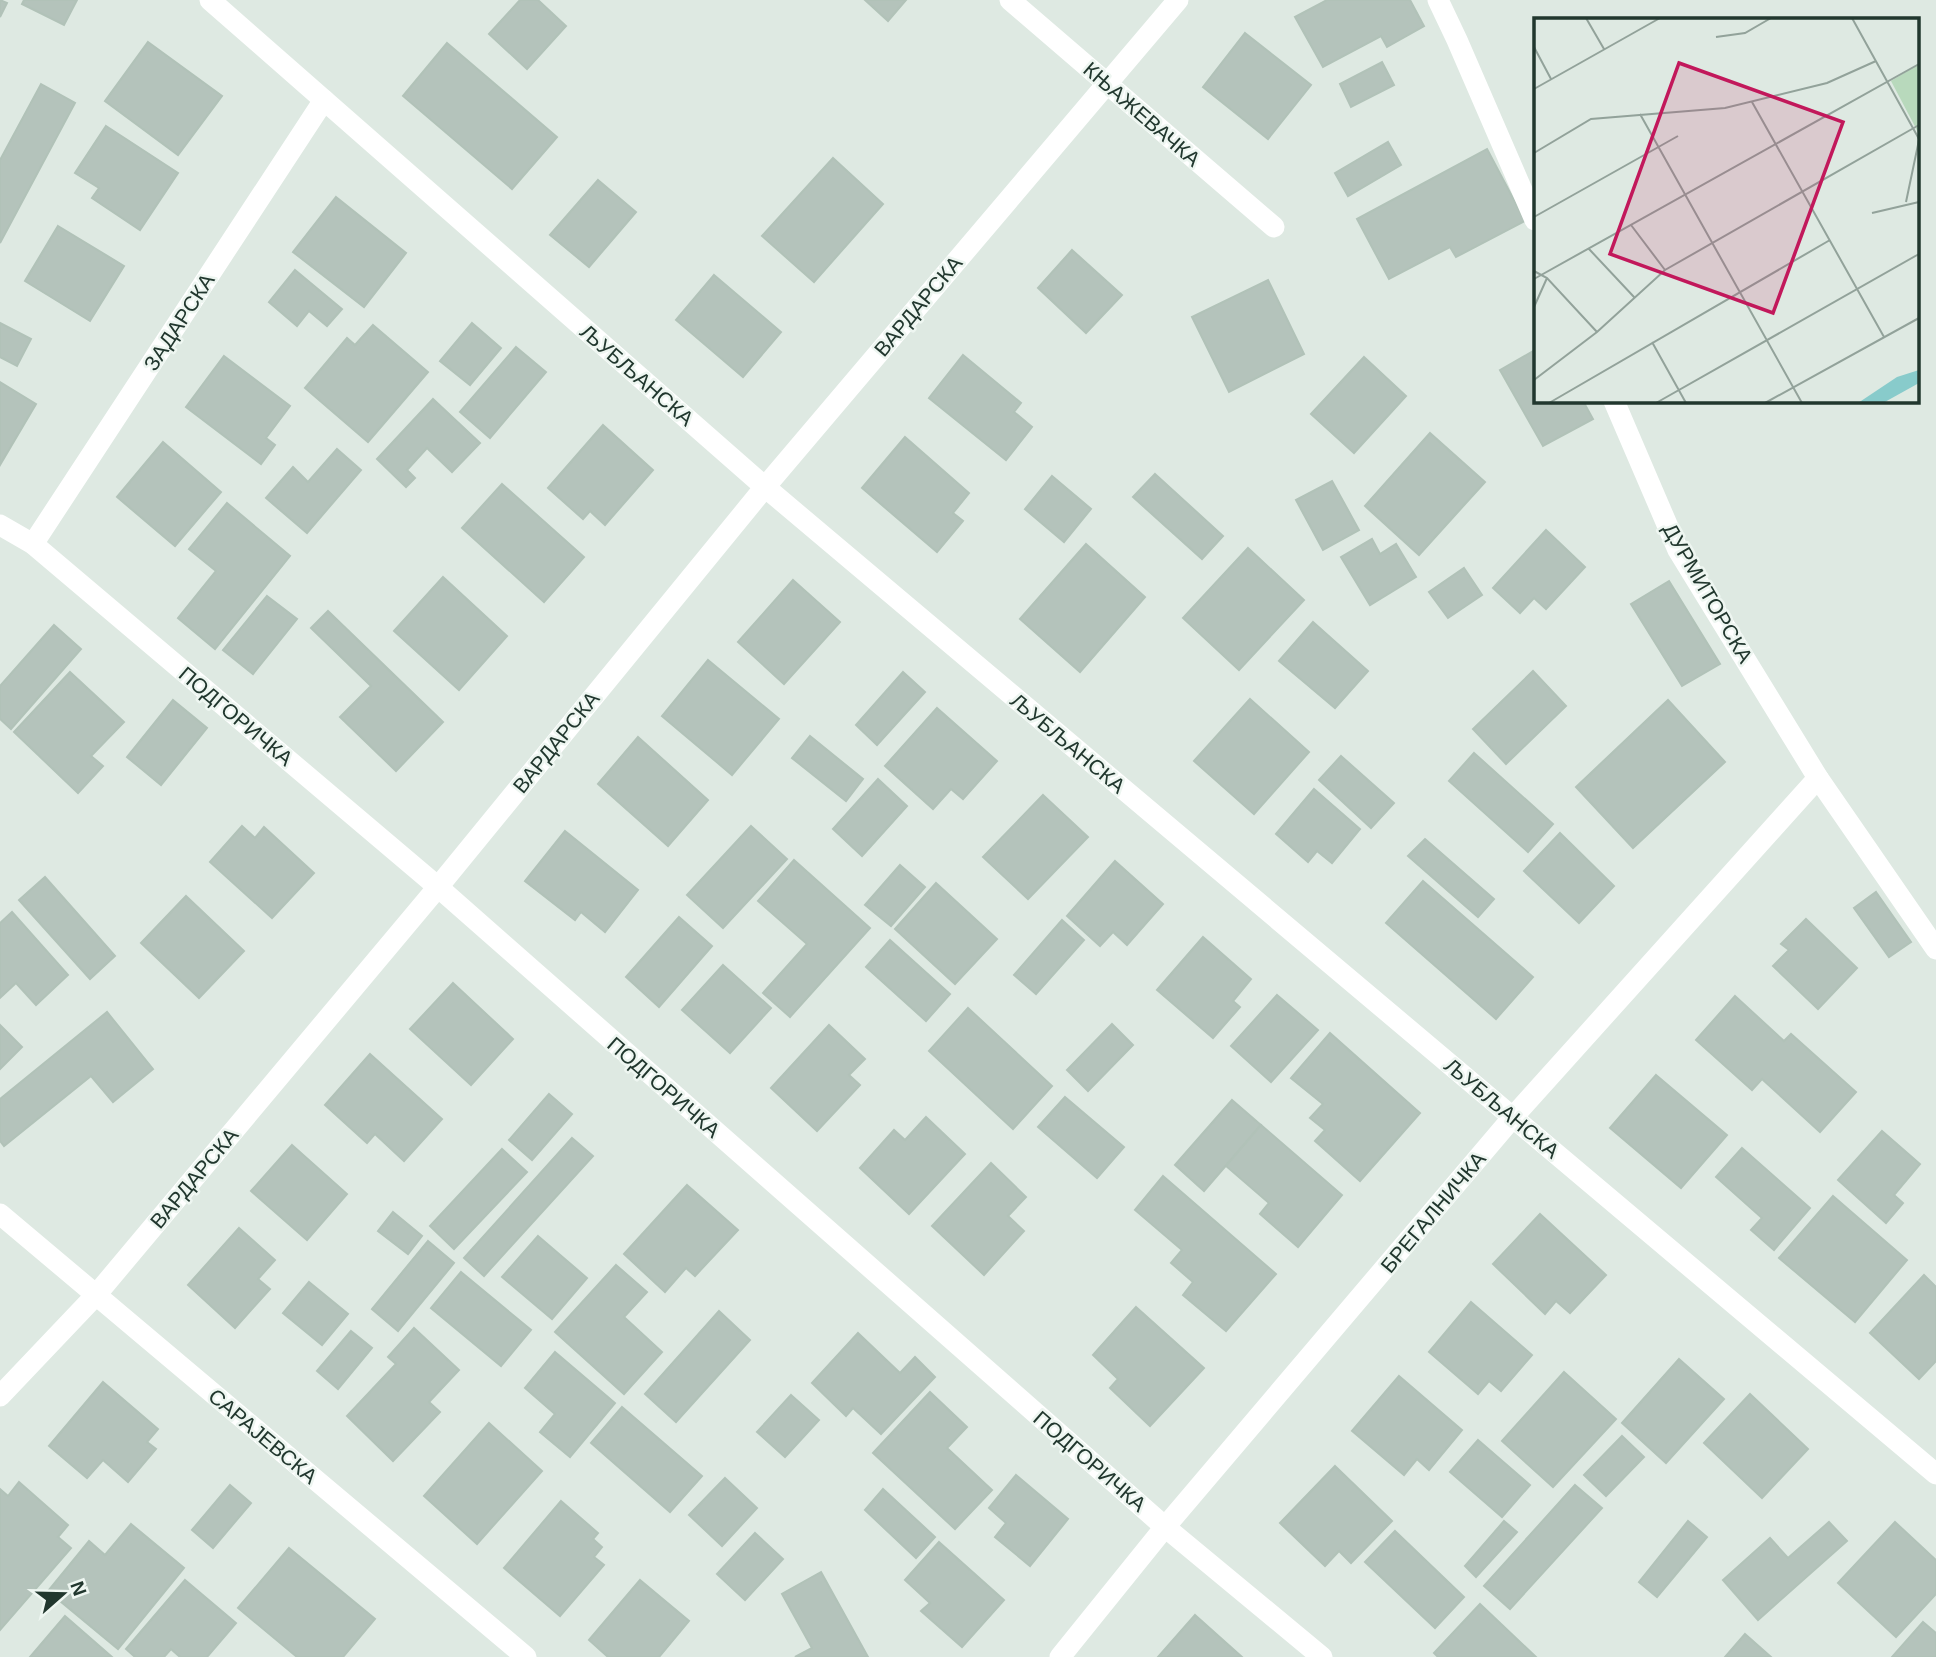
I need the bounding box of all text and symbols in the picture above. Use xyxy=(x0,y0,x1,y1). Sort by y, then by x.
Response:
inset map xyxy=(1534,18,1918,402)
street label: КЊАЖЕВАЧКА xyxy=(1079,57,1205,171)
street label: ВАРДАРСКА xyxy=(870,251,966,361)
street label: ЗАДАРСКА xyxy=(139,269,219,375)
street label: ЉУБЉАНСКА xyxy=(576,320,698,430)
street label: ДУРМИТОРСКА xyxy=(1659,519,1757,667)
street label: ПОДГОРИЧКА xyxy=(175,662,297,770)
street label: ВАРДАРСКА xyxy=(508,687,604,797)
street label: ЉУБЉАНСКА xyxy=(1006,689,1130,797)
street label: ПОДГОРИЧКА xyxy=(603,1032,725,1142)
street label: ЉУБЉАНСКА xyxy=(1440,1054,1564,1162)
street label: ВАРДАРСКА xyxy=(146,1123,242,1233)
street label: БРЕГАЛНИЧКА xyxy=(1376,1147,1490,1277)
street label: САРАЈЕВСКА xyxy=(204,1384,322,1488)
street label: ПОДГОРИЧКА xyxy=(1029,1406,1151,1516)
north arrow xyxy=(28,1559,98,1629)
text: N xyxy=(66,1578,91,1598)

